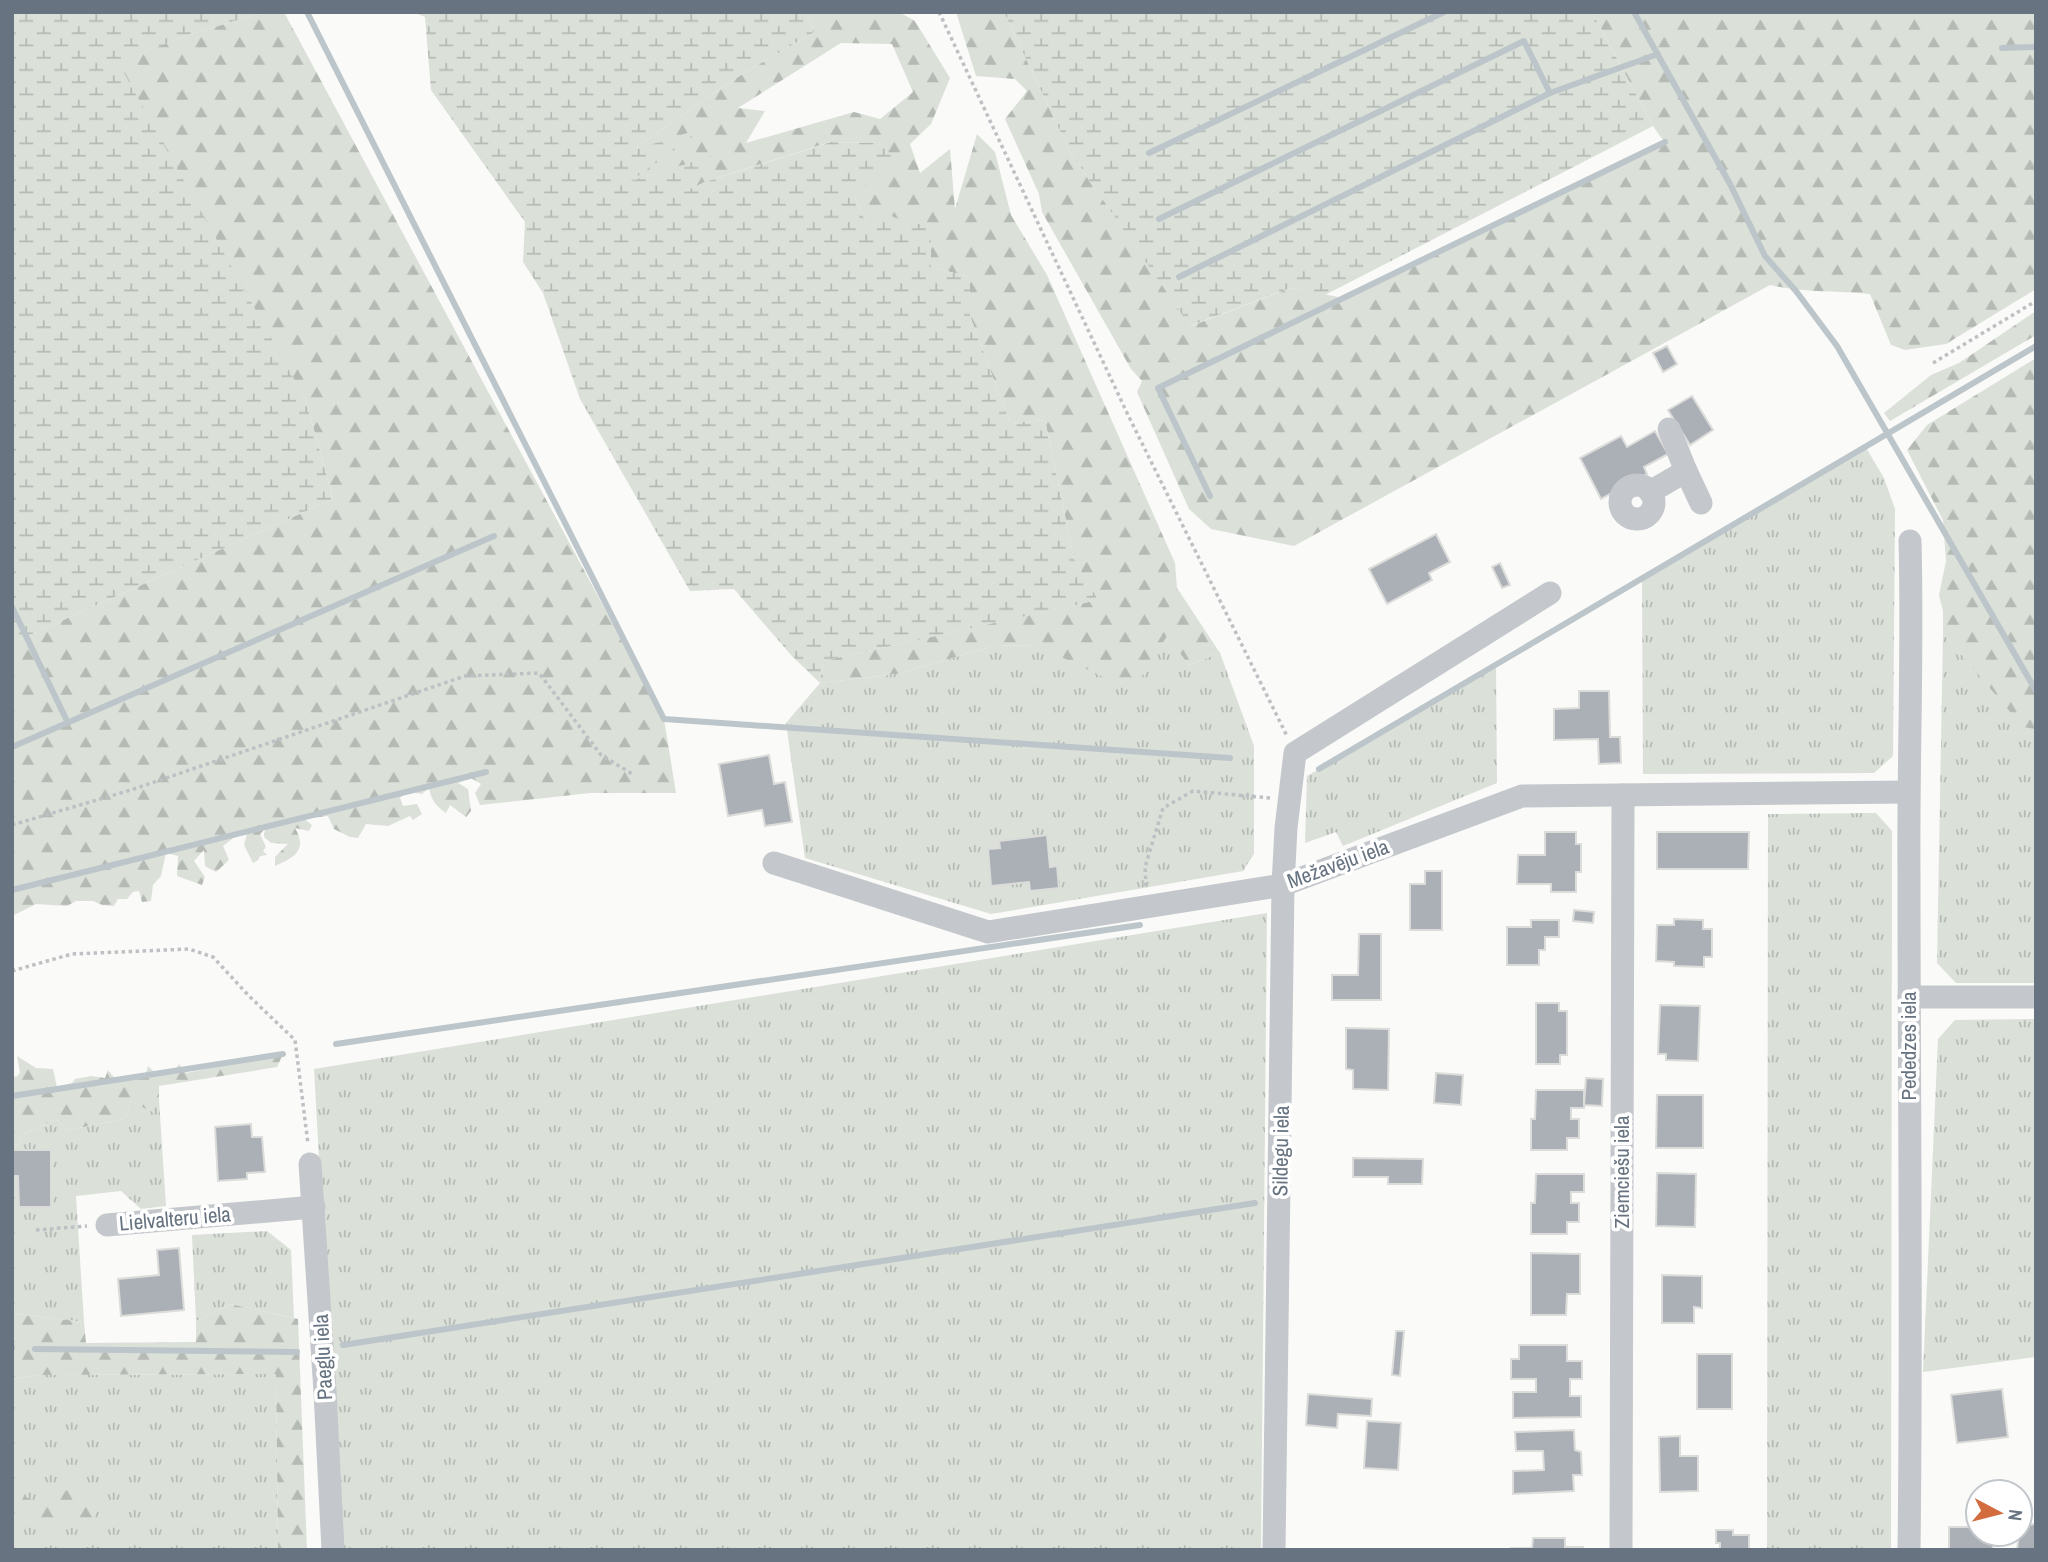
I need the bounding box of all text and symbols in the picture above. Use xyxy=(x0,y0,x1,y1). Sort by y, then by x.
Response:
street label: Mežavēju iela xyxy=(1283,832,1393,895)
street label: Pededzes iela xyxy=(1894,991,1923,1101)
street label: Sildegu iela xyxy=(1265,1105,1296,1197)
street label: Ziemciešu iela xyxy=(1607,1115,1636,1228)
street label: Lielvalteru iela xyxy=(118,1199,232,1238)
street label: Paegļu iela xyxy=(306,1313,339,1401)
north arrow xyxy=(1964,1478,2034,1548)
text: N xyxy=(2002,1508,2029,1522)

